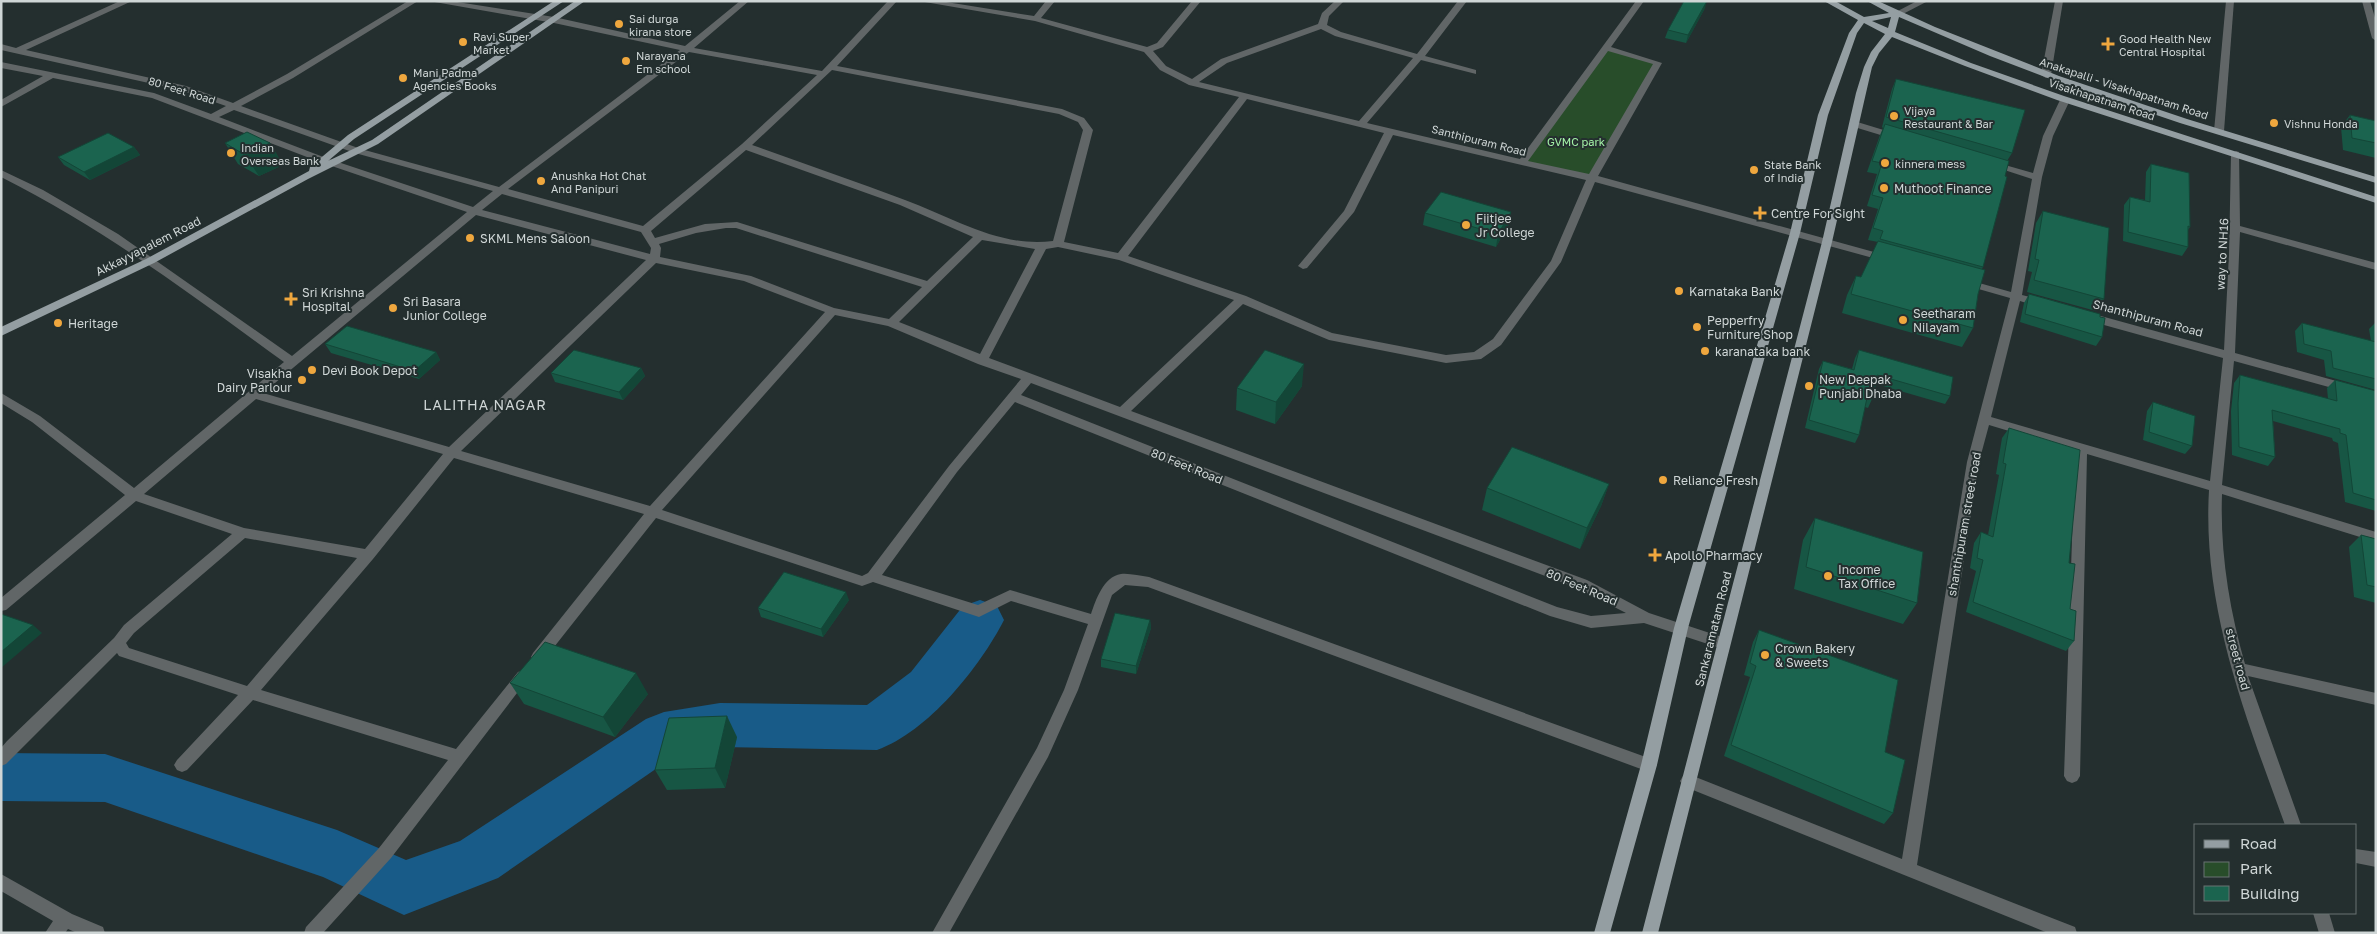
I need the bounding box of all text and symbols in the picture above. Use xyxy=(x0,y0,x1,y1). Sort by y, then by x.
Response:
place label: Sai durga kirana store xyxy=(629,12,692,38)
marker: Sai durga kirana store xyxy=(613,18,625,30)
place label: Ravi Super Market xyxy=(473,30,530,56)
place label: Good Health New Central Hospital xyxy=(2119,32,2211,58)
marker: Ravi Super Market xyxy=(457,36,469,48)
marker: Good Health New Central Hospital xyxy=(2101,37,2115,51)
place label: Narayana Em school xyxy=(636,49,691,75)
street label: Anakapalli - Visakhapatnam Road xyxy=(2038,54,2210,122)
marker: Narayana Em school xyxy=(620,55,632,67)
place label: Mani Padma Agencies Books xyxy=(413,66,497,92)
marker: Mani Padma Agencies Books xyxy=(397,72,409,84)
street label: 80 Feet Road xyxy=(147,74,217,106)
street label: Visakhapatnam Road xyxy=(2047,76,2157,122)
place label: Vijaya Restaurant & Bar xyxy=(1904,104,1994,130)
marker: Vijaya Restaurant & Bar xyxy=(1888,110,1900,122)
marker: Vishnu Honda xyxy=(2268,117,2280,129)
place label: Vishnu Honda xyxy=(2284,117,2358,130)
street label: Santhipuram Road xyxy=(1430,122,1528,158)
park label: GVMC park xyxy=(1547,135,1605,148)
place label: Indian Overseas Bank xyxy=(241,141,319,167)
marker: Indian Overseas Bank xyxy=(225,147,237,159)
marker: kinnera mess xyxy=(1879,157,1891,169)
place label: kinnera mess xyxy=(1895,157,1965,170)
place label: State Bank of India xyxy=(1764,158,1821,184)
marker: State Bank of India xyxy=(1748,164,1760,176)
place label: Anushka Hot Chat And Panipuri xyxy=(551,169,646,195)
marker: Anushka Hot Chat And Panipuri xyxy=(535,175,547,187)
place label: Muthoot Finance xyxy=(1894,181,1991,196)
marker: Muthoot Finance xyxy=(1878,182,1890,194)
marker: Centre For Sight xyxy=(1753,206,1767,220)
place label: Centre For Sight xyxy=(1771,206,1865,221)
place label: Fiitjee Jr College xyxy=(1476,211,1535,240)
street label: Akkayyapalem Road xyxy=(93,213,203,279)
street label: way to NH16 xyxy=(2213,218,2231,290)
marker: Fiitjee Jr College xyxy=(1460,219,1472,231)
place label: SKML Mens Saloon xyxy=(480,231,590,246)
marker: SKML Mens Saloon xyxy=(464,232,476,244)
place label: Karnataka Bank xyxy=(1689,284,1780,299)
place label: Sri Krishna Hospital xyxy=(302,285,365,314)
marker: Karnataka Bank xyxy=(1673,285,1685,297)
marker: Sri Krishna Hospital xyxy=(284,292,298,306)
place label: Sri Basara Junior College xyxy=(403,294,487,323)
street label: Shanthipuram Road xyxy=(2091,296,2205,340)
marker: Sri Basara Junior College xyxy=(387,302,399,314)
place label: Seetharam Nilayam xyxy=(1913,306,1976,335)
place label: Pepperfry Furniture Shop xyxy=(1707,313,1793,342)
marker: Seetharam Nilayam xyxy=(1897,314,1909,326)
place label: Heritage xyxy=(68,316,118,331)
marker: Heritage xyxy=(52,317,64,329)
marker: Pepperfry Furniture Shop xyxy=(1691,321,1703,333)
place label: karanataka bank xyxy=(1715,344,1810,359)
marker: karanataka bank xyxy=(1699,345,1711,357)
place label: Devi Book Depot xyxy=(322,363,417,378)
marker: Devi Book Depot xyxy=(306,364,318,376)
place label: Visakha Dairy Parlour xyxy=(217,366,292,395)
place label: New Deepak Punjabi Dhaba xyxy=(1819,372,1902,401)
marker: Visakha Dairy Parlour xyxy=(296,374,308,386)
marker: New Deepak Punjabi Dhaba xyxy=(1803,380,1815,392)
district label: LALITHA NAGAR xyxy=(423,396,547,413)
street label: 80 Feet Road xyxy=(1149,445,1225,487)
street label: shanthipuram street road xyxy=(1944,451,1984,597)
place label: Reliance Fresh xyxy=(1673,473,1758,488)
marker: Reliance Fresh xyxy=(1657,474,1669,486)
place label: Apollo Pharmacy xyxy=(1665,548,1763,563)
marker: Apollo Pharmacy xyxy=(1649,549,1661,561)
place label: Income Tax Office xyxy=(1838,562,1895,591)
street label: 80 Feet Road xyxy=(1544,565,1620,609)
street label: Sankaramatam Road xyxy=(1691,570,1735,688)
marker: Income Tax Office xyxy=(1822,570,1834,582)
street label: street road xyxy=(2223,626,2253,692)
place label: Crown Bakery & Sweets xyxy=(1775,641,1855,670)
marker: Crown Bakery & Sweets xyxy=(1759,649,1771,661)
legend xyxy=(2194,824,2357,914)
text: Road xyxy=(2240,834,2277,852)
text: Park xyxy=(2240,859,2273,877)
text: Building xyxy=(2240,884,2300,902)

